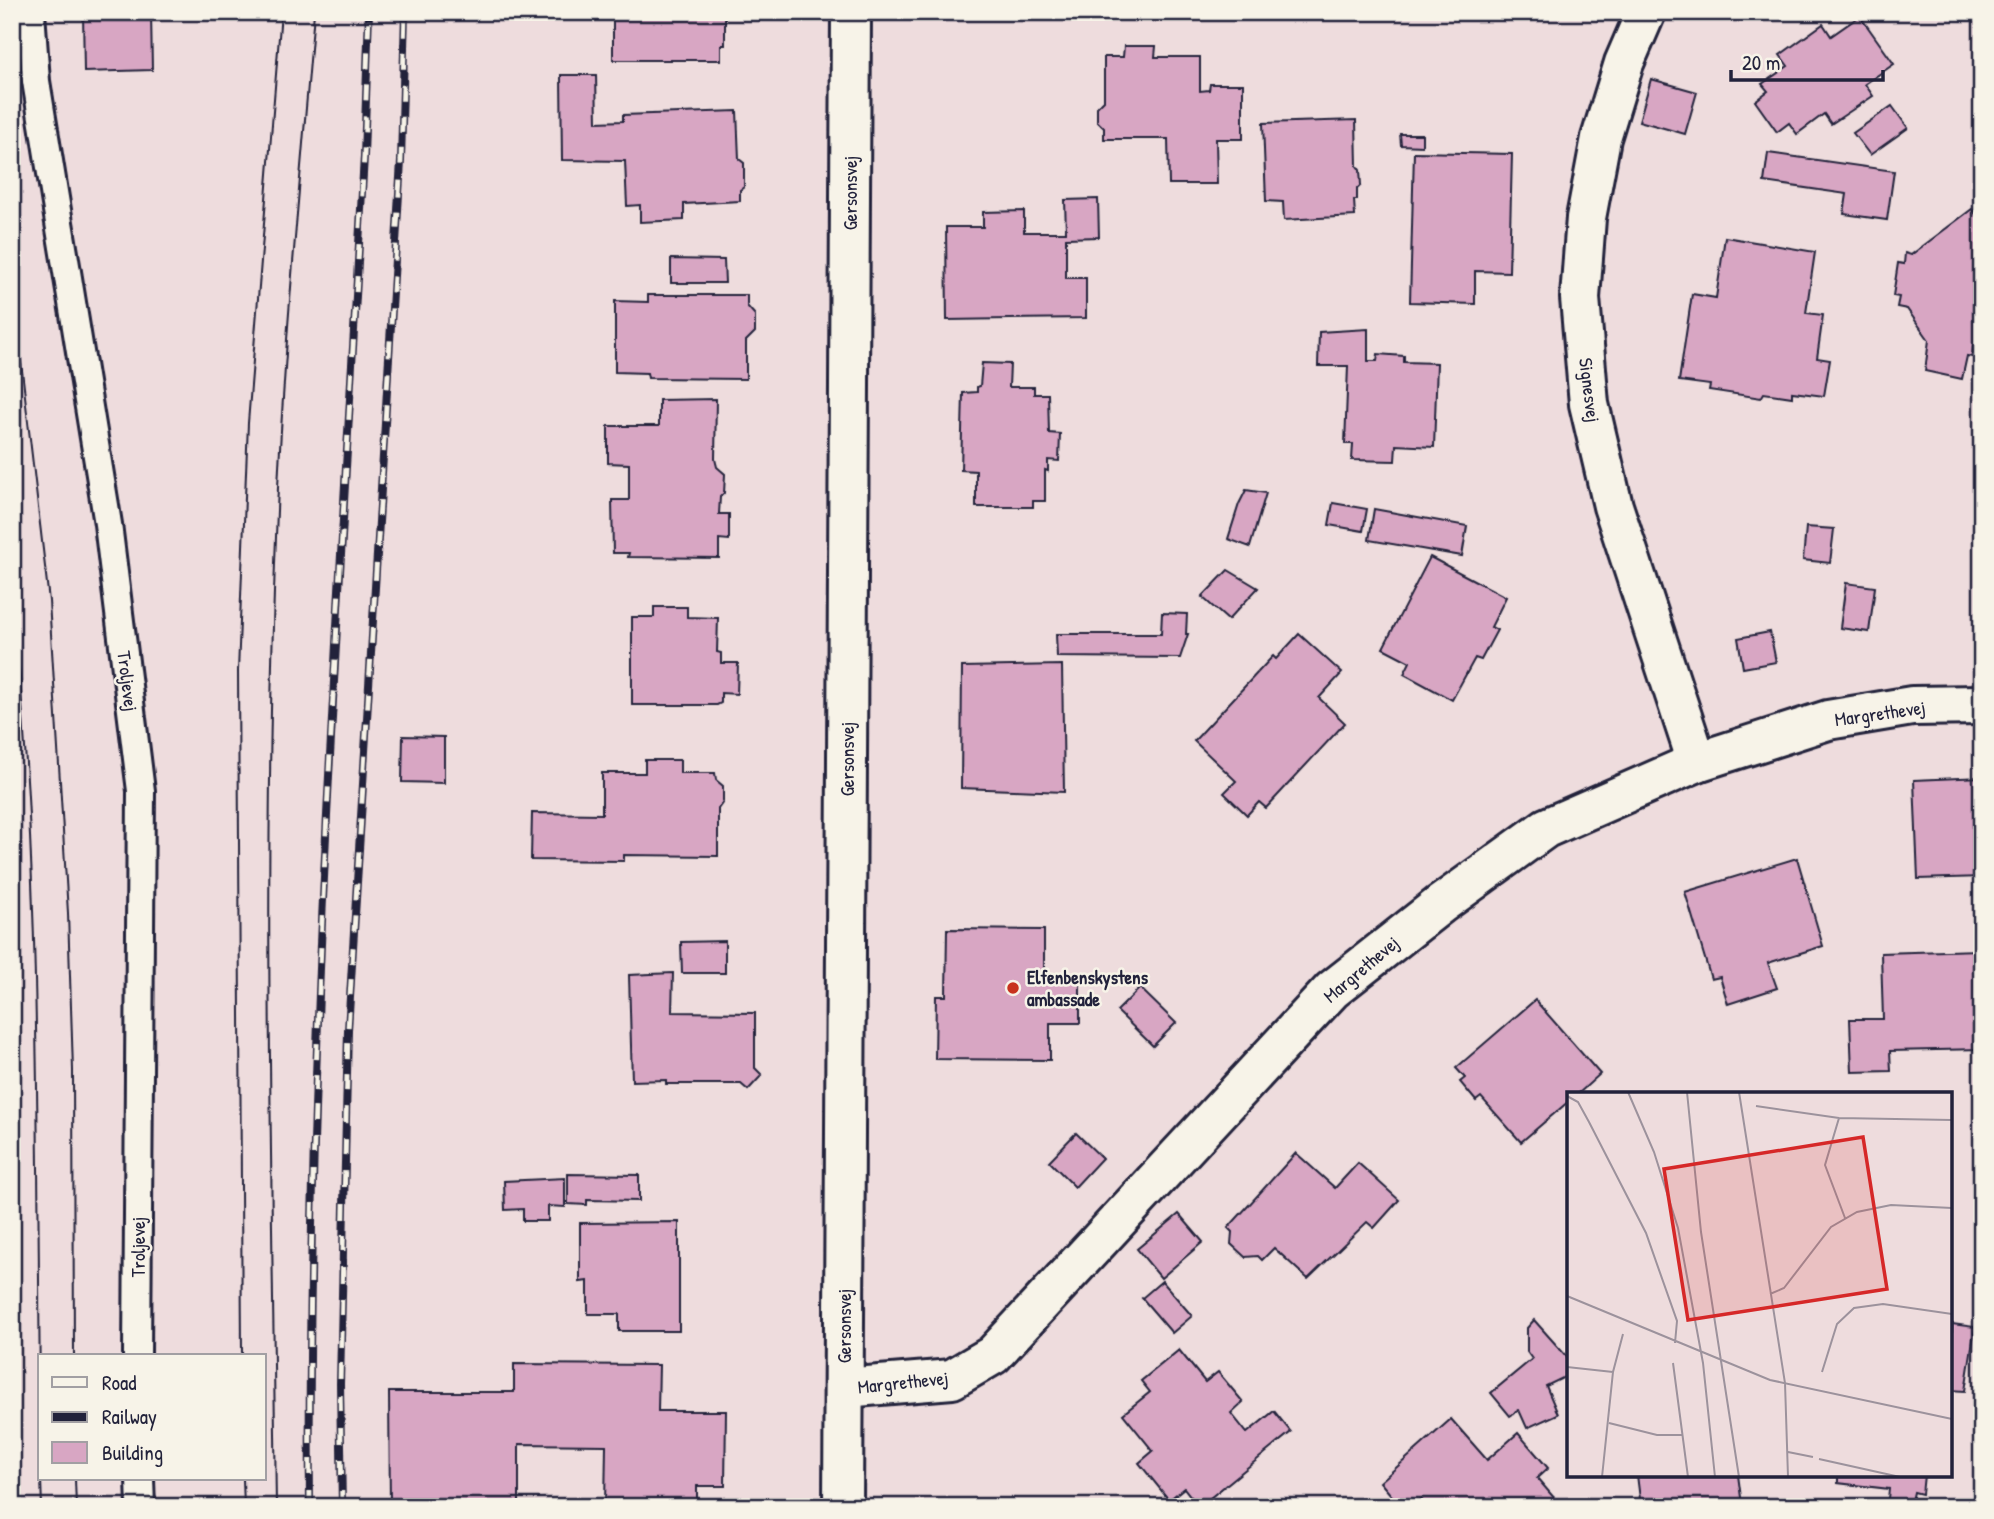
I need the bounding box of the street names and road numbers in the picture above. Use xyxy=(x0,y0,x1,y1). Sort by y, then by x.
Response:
street label: Gersonsvej xyxy=(837,156,863,230)
street label: Signesvej xyxy=(1573,356,1607,424)
street label: Troljevej xyxy=(111,649,145,713)
street label: Margrethevej xyxy=(1833,694,1927,732)
street label: Gersonsvej xyxy=(834,722,860,796)
street label: Margrethevej xyxy=(1318,930,1404,1008)
street label: Troljevej xyxy=(125,1217,151,1277)
street label: Gersonsvej xyxy=(831,1289,857,1363)
street label: Margrethevej xyxy=(856,1364,950,1400)

